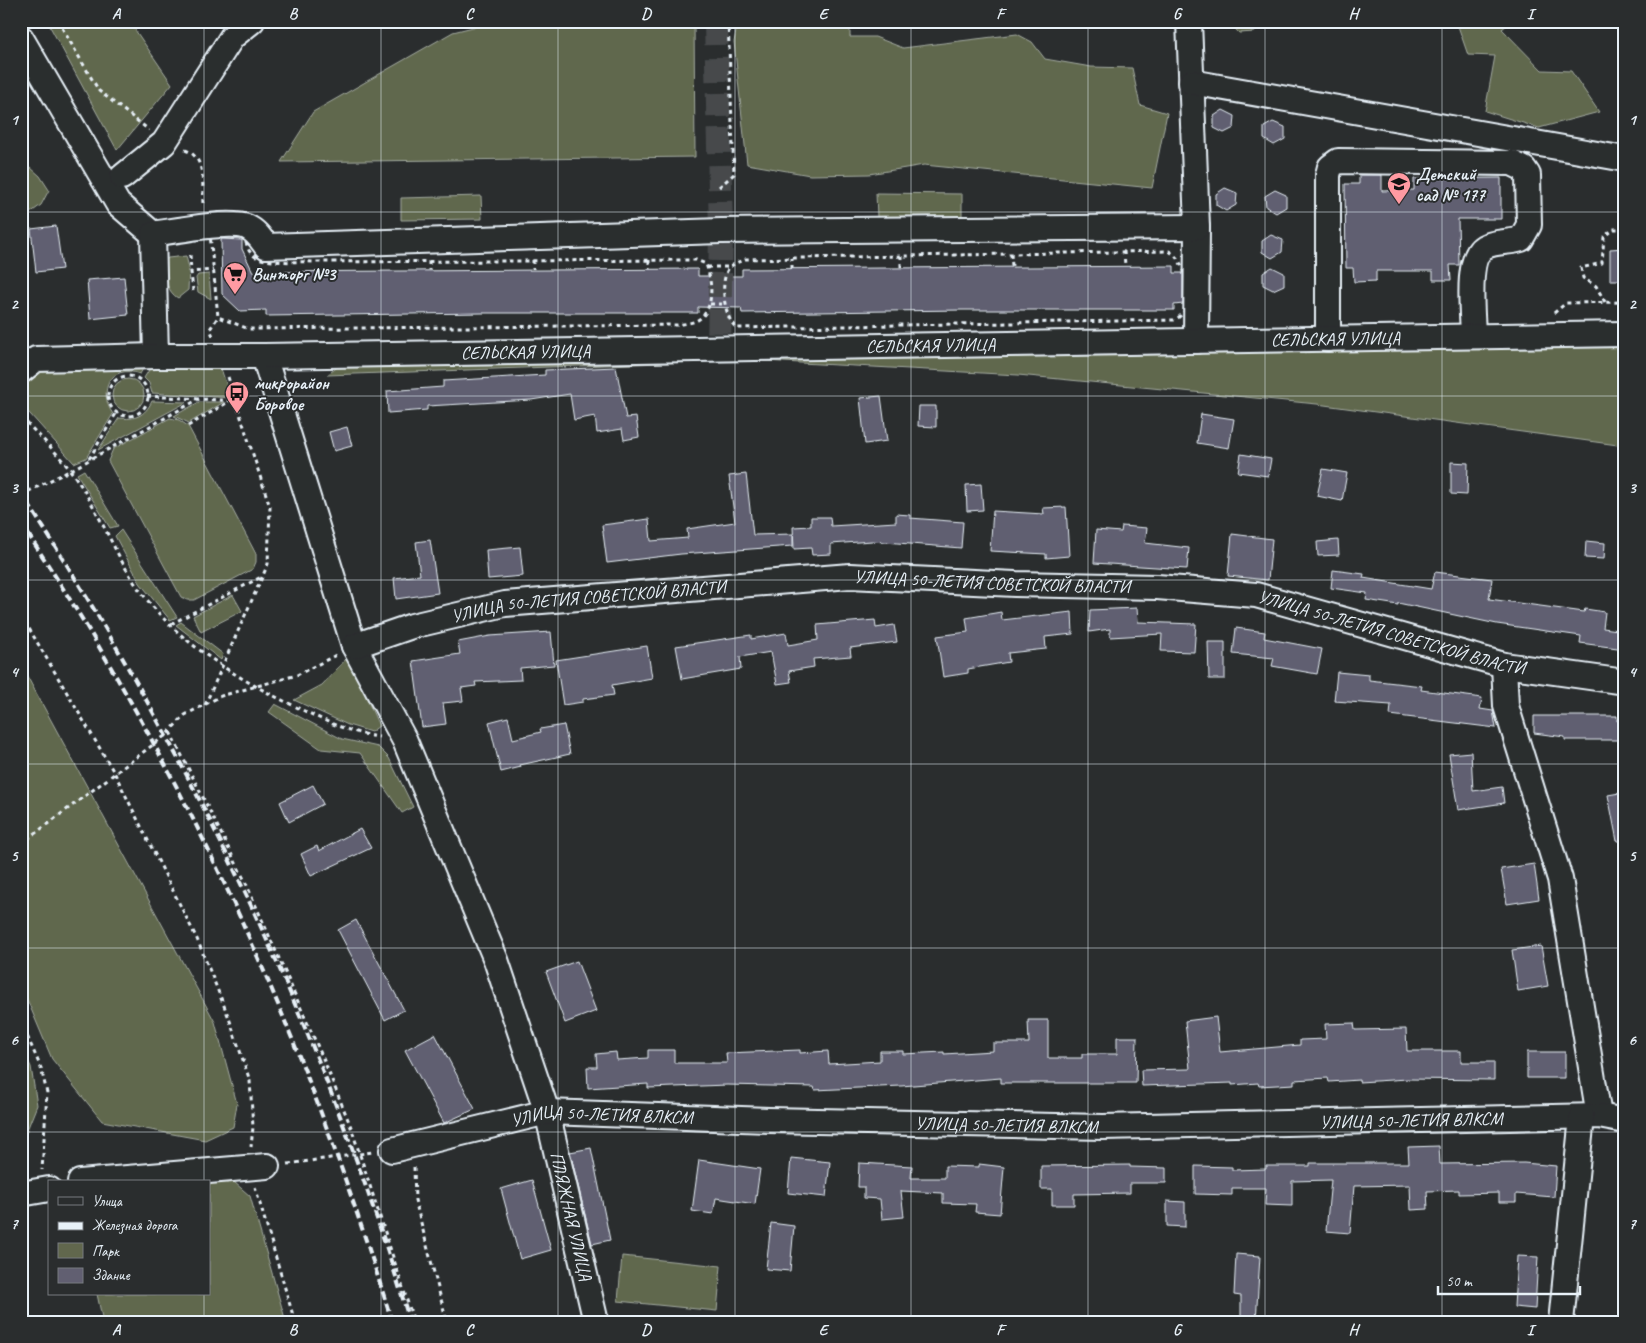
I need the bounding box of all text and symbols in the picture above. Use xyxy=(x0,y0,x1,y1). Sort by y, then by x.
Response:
text: A xyxy=(112,4,122,24)
text: B xyxy=(289,4,299,24)
text: C xyxy=(465,4,475,24)
text: D xyxy=(641,4,652,24)
text: E xyxy=(819,4,830,24)
text: F xyxy=(996,4,1007,24)
text: G xyxy=(1173,4,1183,24)
text: H xyxy=(1348,4,1360,24)
text: I xyxy=(1527,4,1537,24)
text: 1 xyxy=(10,110,19,130)
text: 1 xyxy=(1628,110,1637,130)
place label: Детский сад № 177 xyxy=(1416,163,1487,206)
school or university icon: Детский сад № 177 xyxy=(1386,171,1412,205)
supermarket icon: Винторг №3 xyxy=(222,261,248,295)
place label: Винторг №3 xyxy=(252,263,337,285)
text: 2 xyxy=(10,294,19,314)
text: 2 xyxy=(1628,294,1637,314)
street label: СЕЛЬСКАЯ УЛИЦА xyxy=(1271,327,1401,351)
street label: СЕЛЬСКАЯ УЛИЦА xyxy=(866,333,997,357)
street label: СЕЛЬСКАЯ УЛИЦА xyxy=(461,340,592,364)
place label: микрорайон Боровое xyxy=(254,372,330,415)
bus stop icon: микрорайон Боровое xyxy=(224,380,250,414)
text: 3 xyxy=(10,478,19,498)
text: 3 xyxy=(1628,478,1637,498)
street label: УЛИЦА 50-ЛЕТИЯ СОВЕТСКОЙ ВЛАСТИ xyxy=(853,565,1133,597)
street label: УЛИЦА 50-ЛЕТИЯ СОВЕТСКОЙ ВЛАСТИ xyxy=(449,575,729,627)
street label: УЛИЦА 50-ЛЕТИЯ СОВЕТСКОЙ ВЛАСТИ xyxy=(1255,585,1529,679)
text: 4 xyxy=(10,662,19,682)
text: 4 xyxy=(1628,662,1637,682)
text: 5 xyxy=(11,846,20,866)
text: 5 xyxy=(1629,846,1638,866)
text: 6 xyxy=(10,1030,19,1050)
text: 6 xyxy=(1628,1030,1637,1050)
street label: УЛИЦА 50-ЛЕТИЯ ВЛКСМ xyxy=(508,1100,695,1132)
street label: УЛИЦА 50-ЛЕТИЯ ВЛКСМ xyxy=(1319,1107,1505,1133)
street label: УЛИЦА 50-ЛЕТИЯ ВЛКСМ xyxy=(915,1112,1100,1138)
street label: ПЛЯЖНАЯ УЛИЦА xyxy=(546,1150,597,1284)
legend xyxy=(48,1180,210,1296)
text: Улица xyxy=(92,1192,123,1211)
text: 7 xyxy=(10,1214,19,1234)
text: 7 xyxy=(1628,1214,1637,1234)
text: Железная дорога xyxy=(92,1216,179,1235)
text: Парк xyxy=(92,1242,120,1261)
scale bar xyxy=(1438,1263,1581,1295)
text: Здание xyxy=(92,1266,131,1285)
text: 50 m xyxy=(1446,1272,1473,1291)
text: A xyxy=(112,1320,122,1340)
text: B xyxy=(289,1320,299,1340)
text: C xyxy=(465,1320,475,1340)
text: D xyxy=(641,1320,652,1340)
text: E xyxy=(819,1320,830,1340)
text: F xyxy=(996,1320,1007,1340)
text: G xyxy=(1173,1320,1183,1340)
text: H xyxy=(1348,1320,1360,1340)
text: I xyxy=(1527,1320,1537,1340)

